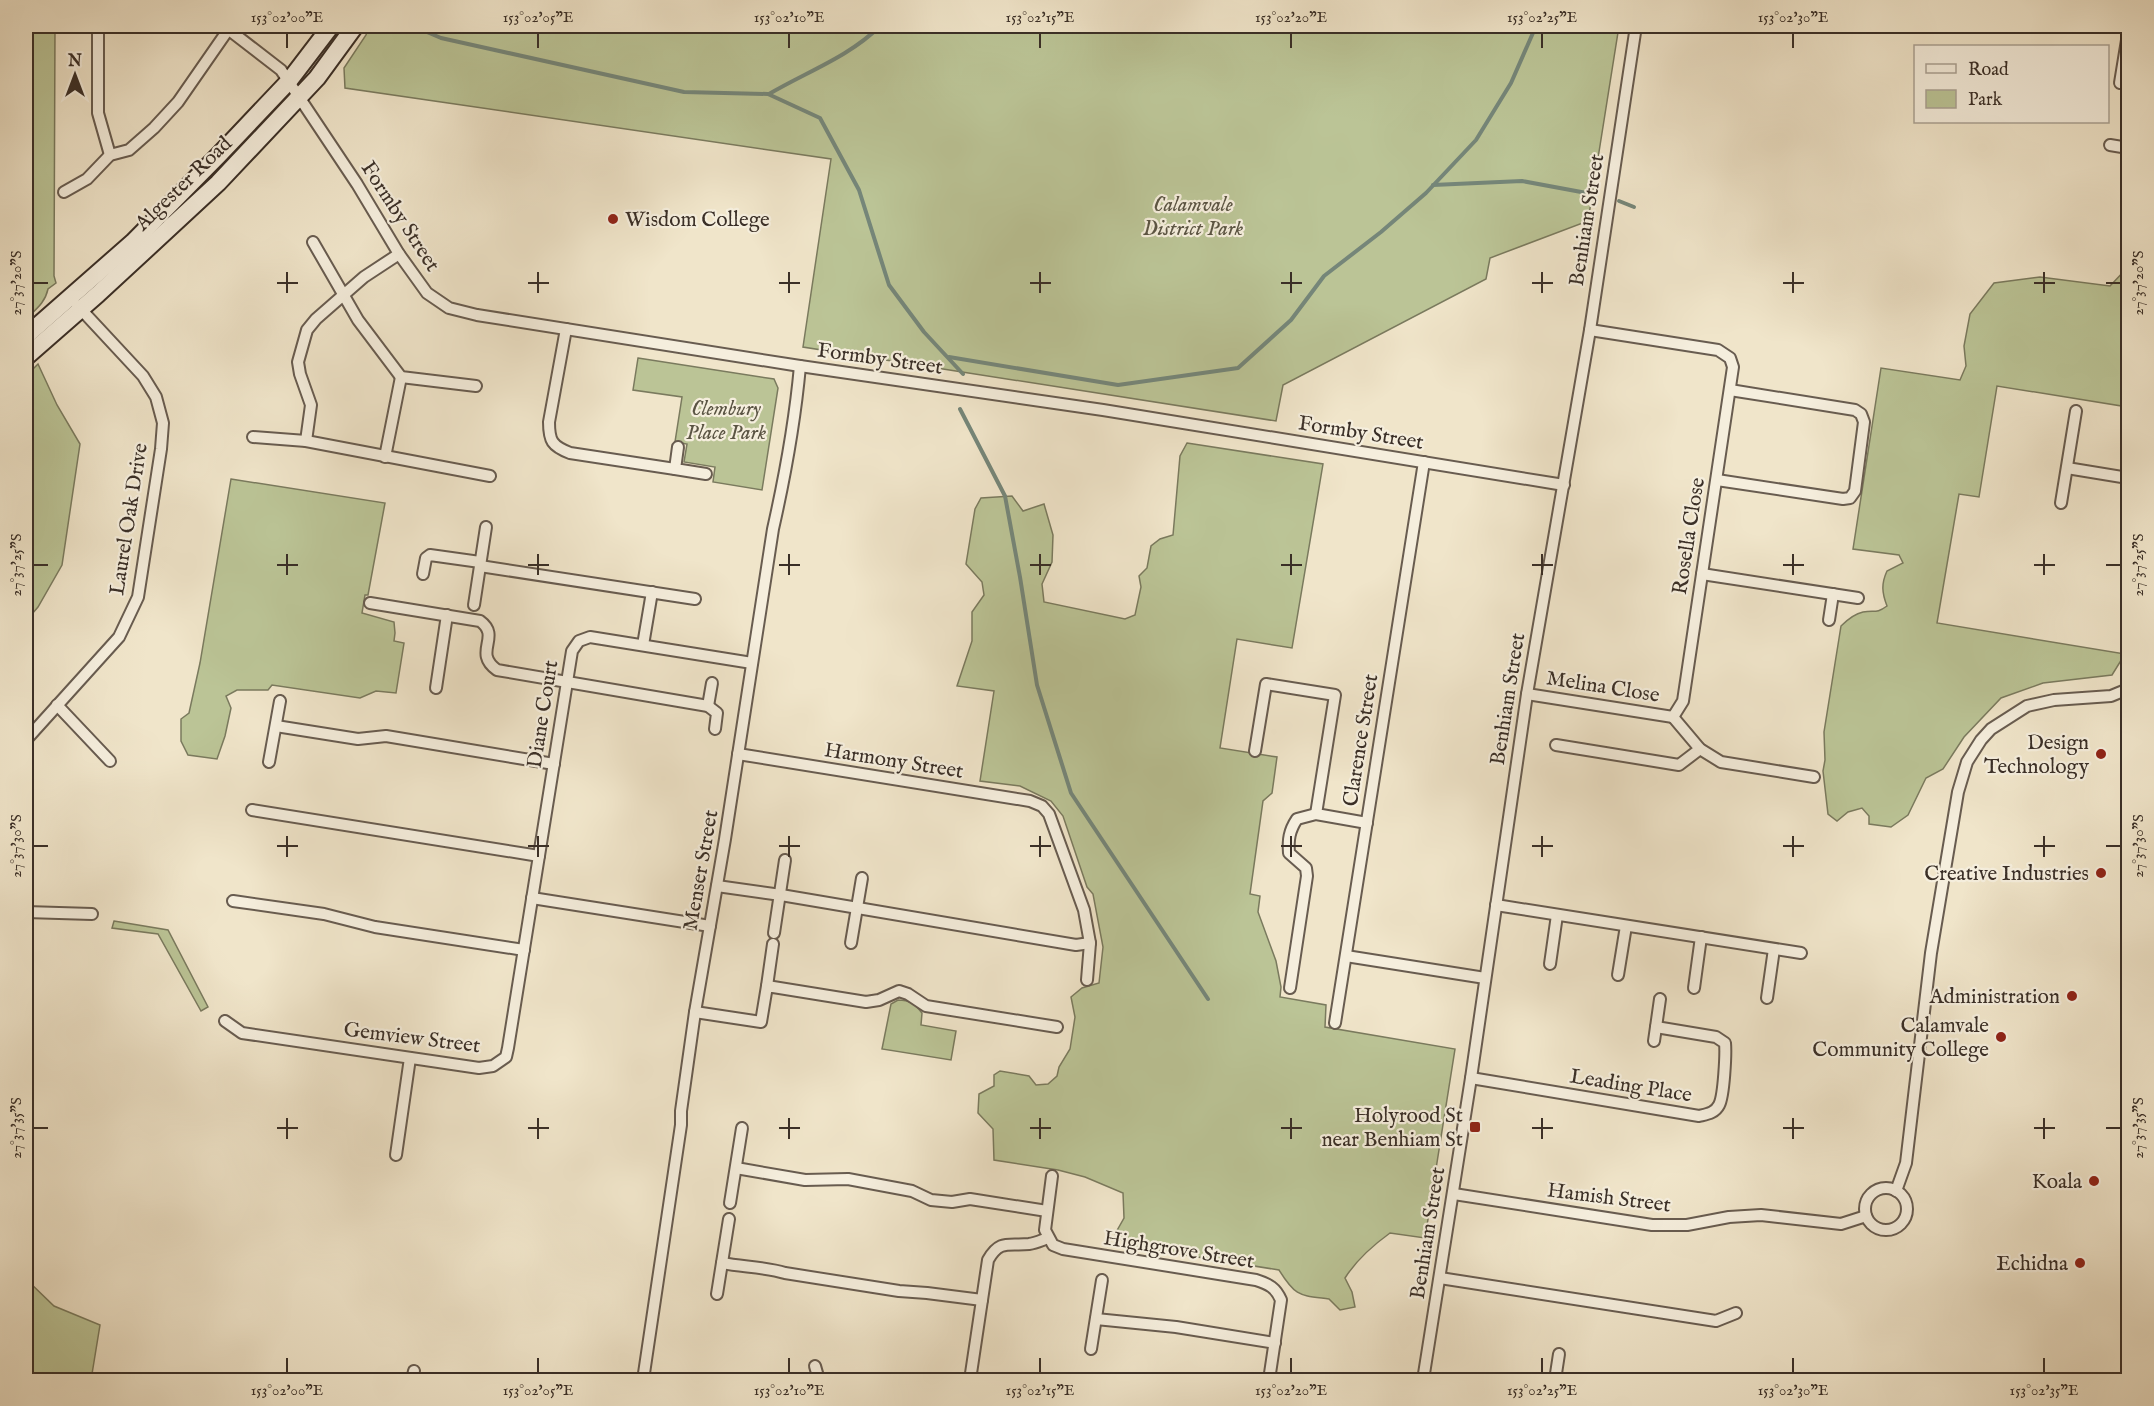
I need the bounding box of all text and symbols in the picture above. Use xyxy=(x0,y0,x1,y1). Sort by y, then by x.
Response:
text: 153°02'00"E xyxy=(251,8,323,27)
text: 153°02'05"E xyxy=(503,8,573,27)
text: 153°02'10"E xyxy=(754,8,824,27)
text: 153°02'15"E xyxy=(1006,8,1074,27)
text: 153°02'20"E xyxy=(1255,8,1327,27)
text: 153°02'25"E xyxy=(1507,8,1577,27)
text: 153°02'30"E xyxy=(1758,8,1828,27)
north arrow xyxy=(45,45,105,105)
legend xyxy=(1914,45,2109,123)
text: N xyxy=(67,52,82,72)
text: Road xyxy=(1968,59,2009,82)
text: Park xyxy=(1968,89,2003,112)
street label: Algester Road xyxy=(129,130,239,238)
street label: Benhiam Street xyxy=(1564,152,1611,288)
street label: Formby Street xyxy=(354,156,445,277)
park label: Calamvale District Park xyxy=(1143,192,1244,243)
place label: Wisdom College xyxy=(625,207,770,234)
marker: Wisdom College xyxy=(606,212,620,226)
text: 27°37'20"S xyxy=(7,251,26,315)
text: 27°37'20"S xyxy=(2129,251,2148,315)
street label: Formby Street xyxy=(815,337,944,382)
park label: Clembury Place Park xyxy=(686,396,767,447)
street label: Formby Street xyxy=(1296,410,1425,457)
street label: Laurel Oak Drive xyxy=(104,441,155,597)
street label: Rosella Close xyxy=(1667,475,1712,597)
text: 27°37'25"S xyxy=(7,534,26,596)
text: 27°37'25"S xyxy=(2129,534,2148,596)
street label: Benhiam Street xyxy=(1485,631,1532,767)
street label: Diane Court xyxy=(522,658,565,770)
street label: Melina Close xyxy=(1544,665,1662,710)
street label: Clarence Street xyxy=(1338,672,1385,808)
place label: Design Technology xyxy=(1984,730,2090,781)
street label: Harmony Street xyxy=(822,737,965,786)
marker: Design Technology xyxy=(2094,747,2108,761)
street label: Menser Street xyxy=(678,808,725,933)
text: 27°37'30"S xyxy=(7,814,26,878)
text: 27°37'30"S xyxy=(2129,814,2148,878)
place label: Creative Industries xyxy=(1924,861,2089,888)
marker: Creative Industries xyxy=(2094,866,2108,880)
place label: Administration xyxy=(1928,984,2060,1011)
marker: Administration xyxy=(2065,989,2079,1003)
place label: Calamvale Community College xyxy=(1812,1013,1989,1064)
street label: Gemview Street xyxy=(342,1017,482,1060)
marker: Calamvale Community College xyxy=(1994,1030,2008,1044)
street label: Leading Place xyxy=(1568,1063,1694,1110)
text: 27°37'35"S xyxy=(7,1097,26,1159)
text: 27°37'35"S xyxy=(2129,1097,2148,1159)
place label: Holyrood St near Benhiam St xyxy=(1321,1103,1463,1154)
marker: Holyrood St near Benhiam St xyxy=(1468,1120,1482,1134)
street label: Benhiam Street xyxy=(1405,1165,1452,1301)
place label: Koala xyxy=(2032,1169,2083,1196)
marker: Koala xyxy=(2087,1174,2101,1188)
street label: Hamish Street xyxy=(1545,1178,1672,1219)
street label: Highgrove Street xyxy=(1102,1225,1256,1276)
place label: Echidna xyxy=(1996,1251,2069,1278)
marker: Echidna xyxy=(2073,1256,2087,1270)
text: 153°02'00"E xyxy=(251,1381,323,1400)
text: 153°02'05"E xyxy=(503,1381,573,1400)
text: 153°02'10"E xyxy=(754,1381,824,1400)
text: 153°02'15"E xyxy=(1006,1381,1074,1400)
text: 153°02'20"E xyxy=(1255,1381,1327,1400)
text: 153°02'25"E xyxy=(1507,1381,1577,1400)
text: 153°02'30"E xyxy=(1758,1381,1828,1400)
text: 153°02'35"E xyxy=(2010,1381,2078,1400)

